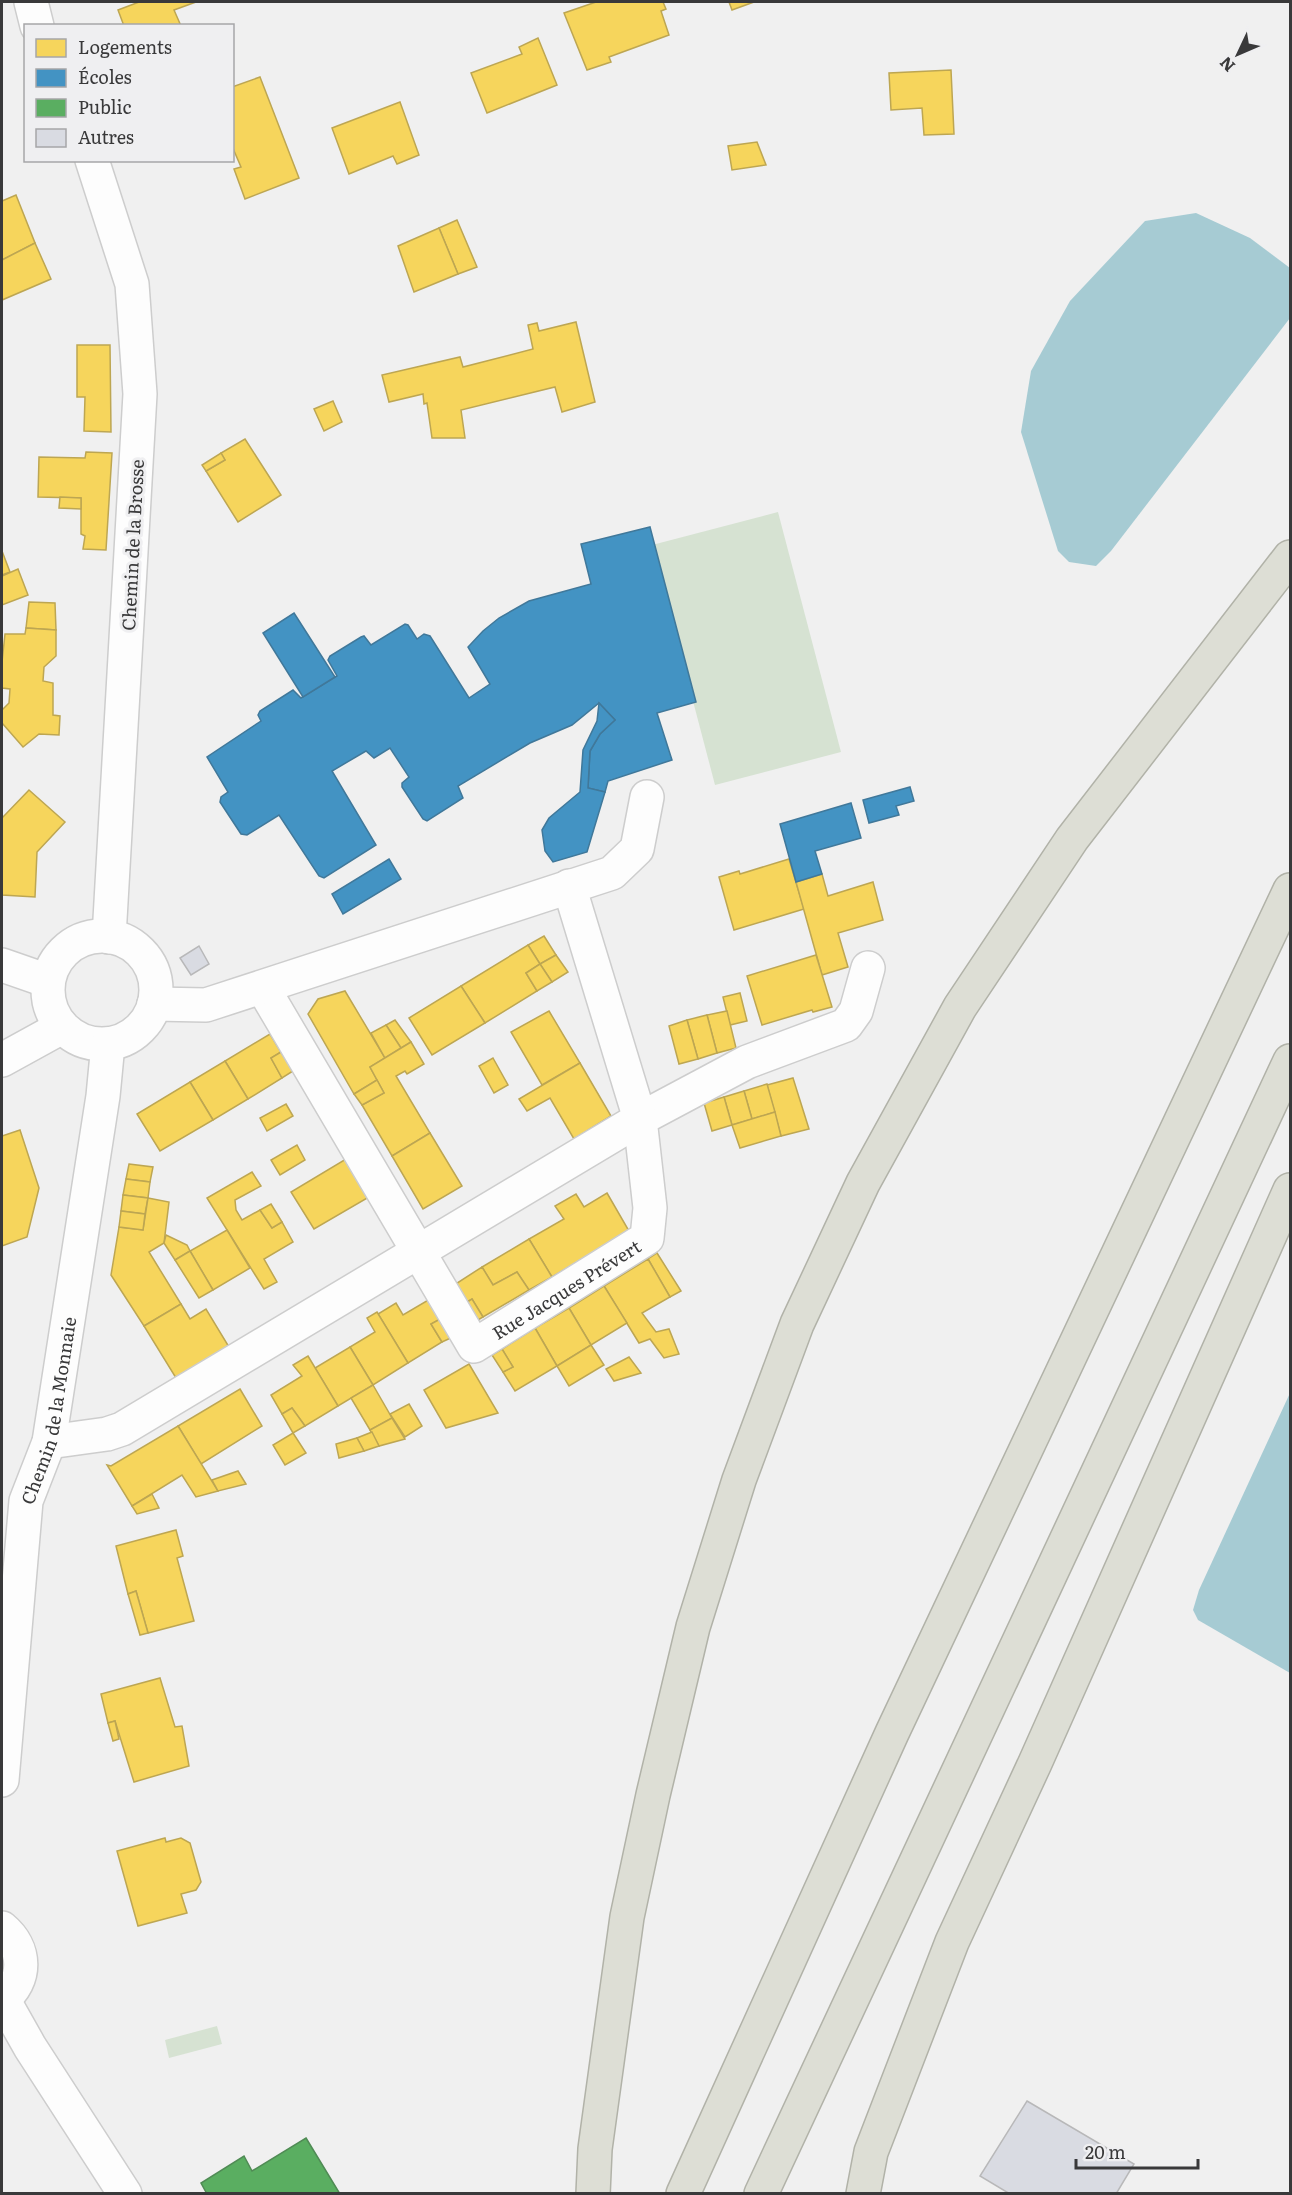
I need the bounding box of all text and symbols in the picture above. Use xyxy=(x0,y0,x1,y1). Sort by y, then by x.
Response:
legend xyxy=(24,24,234,162)
north arrow xyxy=(1208,24,1268,84)
text: Logements xyxy=(78,33,172,60)
text: N xyxy=(1213,52,1240,78)
text: Écoles xyxy=(78,63,132,90)
text: Public xyxy=(78,93,132,120)
text: Autres xyxy=(78,123,134,150)
street label: Chemin de la Brosse xyxy=(114,459,150,631)
street label: Rue Jacques Prévert xyxy=(486,1232,646,1345)
street label: Chemin de la Monnaie xyxy=(13,1315,82,1508)
scale bar xyxy=(1076,2132,1198,2170)
text: 20 m xyxy=(1085,2138,1126,2165)

